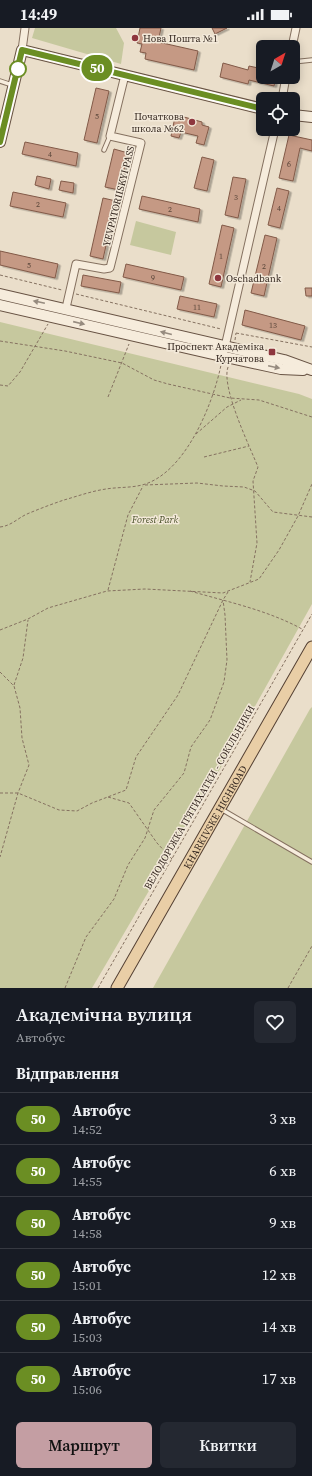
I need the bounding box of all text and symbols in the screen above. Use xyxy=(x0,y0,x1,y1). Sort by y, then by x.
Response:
text: 14:49 xyxy=(20,4,57,25)
place label: Нова Пошта №1 xyxy=(143,32,218,45)
marker: Нова Пошта №1 xyxy=(130,33,140,43)
north arrow xyxy=(256,40,300,84)
map controls xyxy=(256,40,300,136)
line badge: 50 xyxy=(79,55,115,81)
text: 50 xyxy=(89,58,105,78)
unlabelled marker xyxy=(9,60,27,78)
button: locate xyxy=(256,92,300,136)
place label: Початкова школа №62 xyxy=(132,110,185,135)
house number: 5 xyxy=(95,111,99,122)
marker: Початкова школа №62 xyxy=(187,117,197,127)
street label: YEVPATORIISKYI PASS xyxy=(100,145,137,248)
house number: 4 xyxy=(48,149,52,160)
house number: 6 xyxy=(287,159,291,170)
house number: 3 xyxy=(234,192,238,203)
house number: 2 xyxy=(36,199,40,210)
house number: 4 xyxy=(277,203,281,214)
house number: 2 xyxy=(168,204,172,215)
house number: 1 xyxy=(219,251,223,262)
house number: 5 xyxy=(27,260,31,271)
house number: 2 xyxy=(262,261,266,272)
house number: 9 xyxy=(151,272,155,283)
place label: Oschadbank xyxy=(226,272,282,285)
marker: Oschadbank xyxy=(213,273,223,283)
one-way arrow xyxy=(33,299,46,305)
house number: 11 xyxy=(193,302,201,313)
house number: 13 xyxy=(269,320,277,331)
one-way arrow xyxy=(73,321,85,327)
one-way arrow xyxy=(160,329,172,335)
place label: Проспект Академіка Курчатова xyxy=(167,340,265,365)
marker: Проспект Академіка Курчатова xyxy=(267,347,277,357)
one-way arrow xyxy=(268,365,280,371)
park label: Forest Park xyxy=(131,513,178,526)
street label: ВЕЛОДОРІЖКА П'ЯТИХАТКИ - СОКІЛЬНИКИ xyxy=(141,703,258,892)
street label: KHARKIVSKE HIGHROAD xyxy=(180,763,250,871)
text: Академічна вулиця xyxy=(16,1001,192,1027)
button: heart xyxy=(254,1001,296,1043)
text: Автобус xyxy=(16,1029,65,1046)
text: Відправлення xyxy=(16,1063,119,1084)
text: Автобус xyxy=(72,1100,131,1121)
text: 3 хв xyxy=(269,1108,296,1129)
text: 50 xyxy=(30,1109,46,1129)
text: 14:52 xyxy=(72,1121,102,1138)
text: Автобус xyxy=(72,1152,131,1173)
text: 6 хв xyxy=(269,1160,296,1181)
text: 50 xyxy=(30,1161,46,1181)
text: 14:55 xyxy=(72,1173,102,1190)
text: Автобус xyxy=(72,1204,131,1225)
text: 9 хв xyxy=(269,1212,296,1233)
text: 50 xyxy=(30,1213,46,1233)
text: 14:58 xyxy=(72,1225,102,1242)
text: Автобус xyxy=(72,1256,131,1277)
text: 12 хв xyxy=(262,1264,296,1285)
text: 50 xyxy=(30,1265,46,1285)
text: 15:01 xyxy=(72,1277,102,1294)
text: Автобус xyxy=(72,1308,131,1329)
text: 14 хв xyxy=(262,1316,296,1337)
text: 50 xyxy=(30,1317,46,1337)
text: 15:03 xyxy=(72,1329,102,1346)
text: Автобус xyxy=(72,1360,131,1381)
text: 17 хв xyxy=(262,1368,296,1389)
text: 50 xyxy=(30,1369,46,1389)
text: 15:06 xyxy=(72,1381,102,1398)
button: Маршрут xyxy=(16,1422,152,1468)
button: Квитки xyxy=(160,1422,296,1468)

